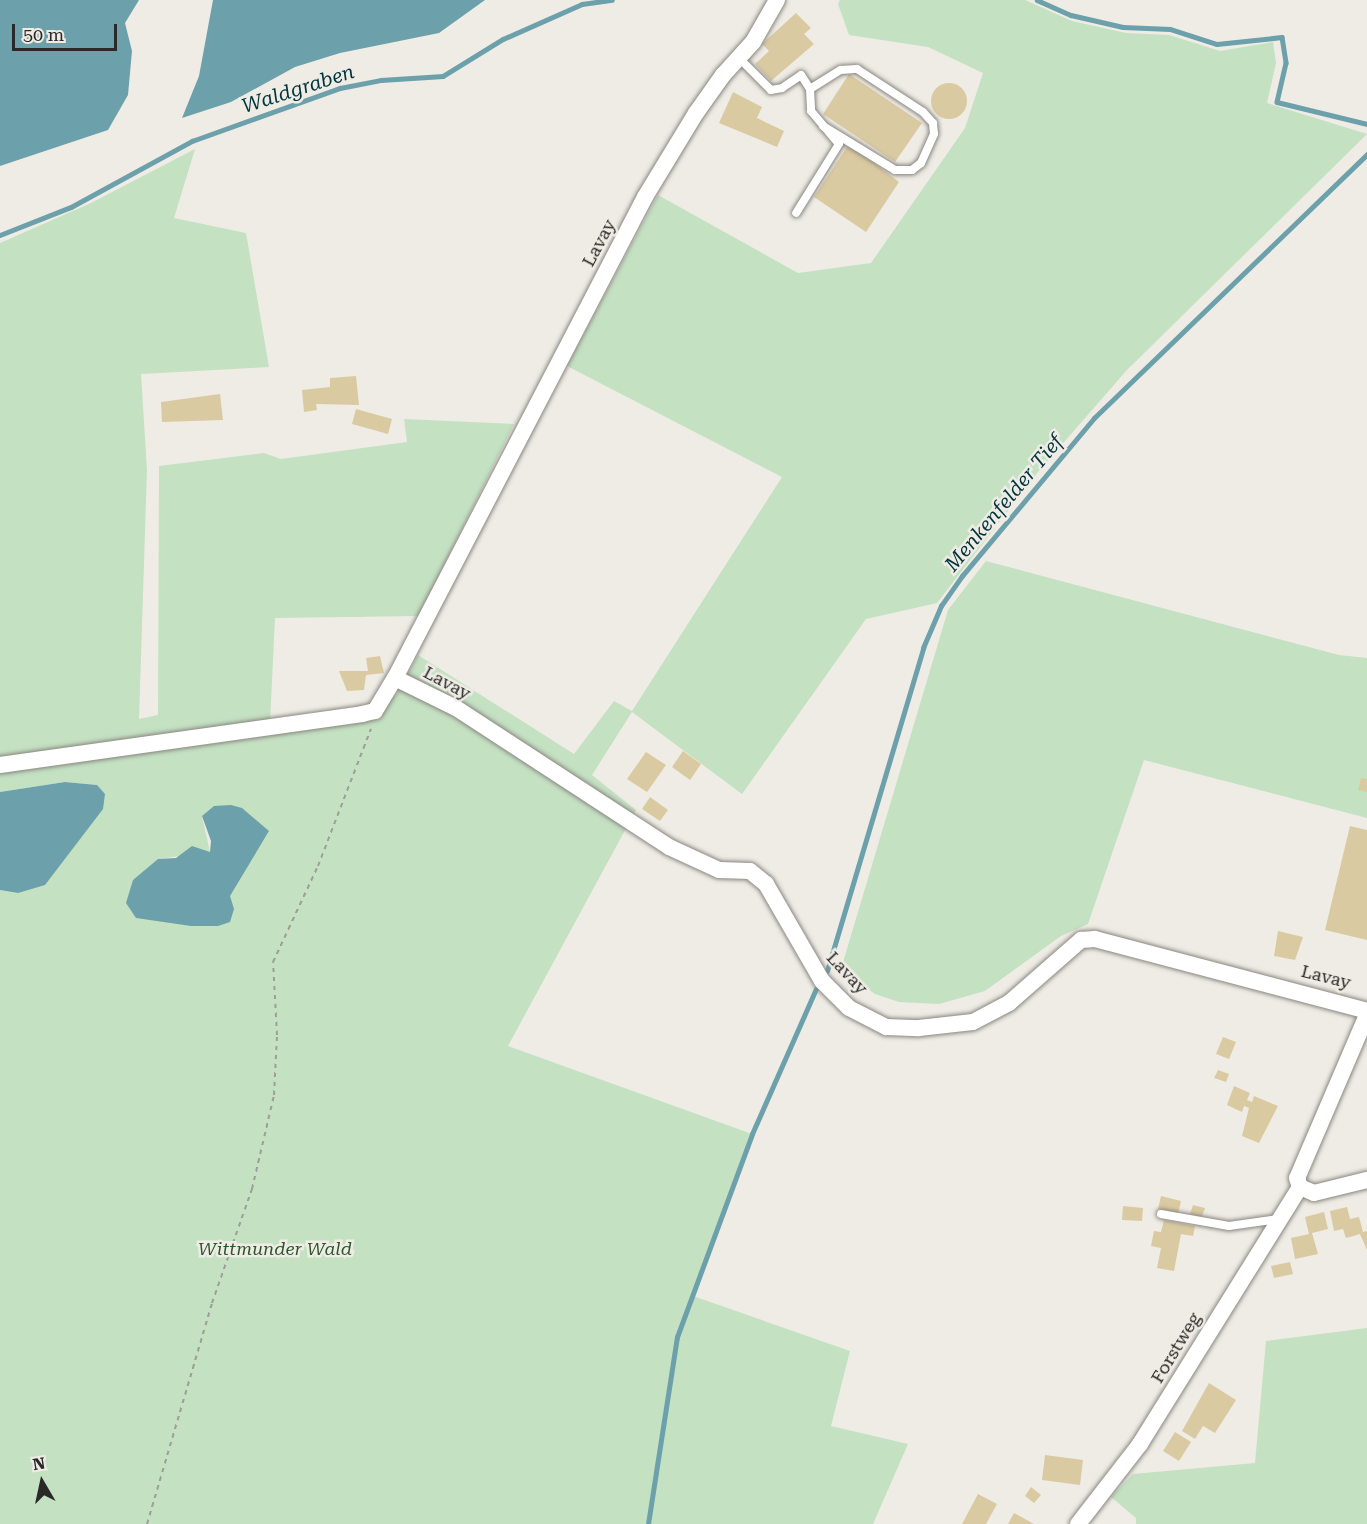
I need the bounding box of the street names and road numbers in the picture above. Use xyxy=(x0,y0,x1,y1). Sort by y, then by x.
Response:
street label: Lavay xyxy=(578,216,620,270)
street label: Lavay xyxy=(420,662,474,704)
street label: Lavay xyxy=(822,947,872,999)
street label: Lavay xyxy=(1299,960,1353,994)
street label: Forstweg xyxy=(1147,1309,1205,1387)

